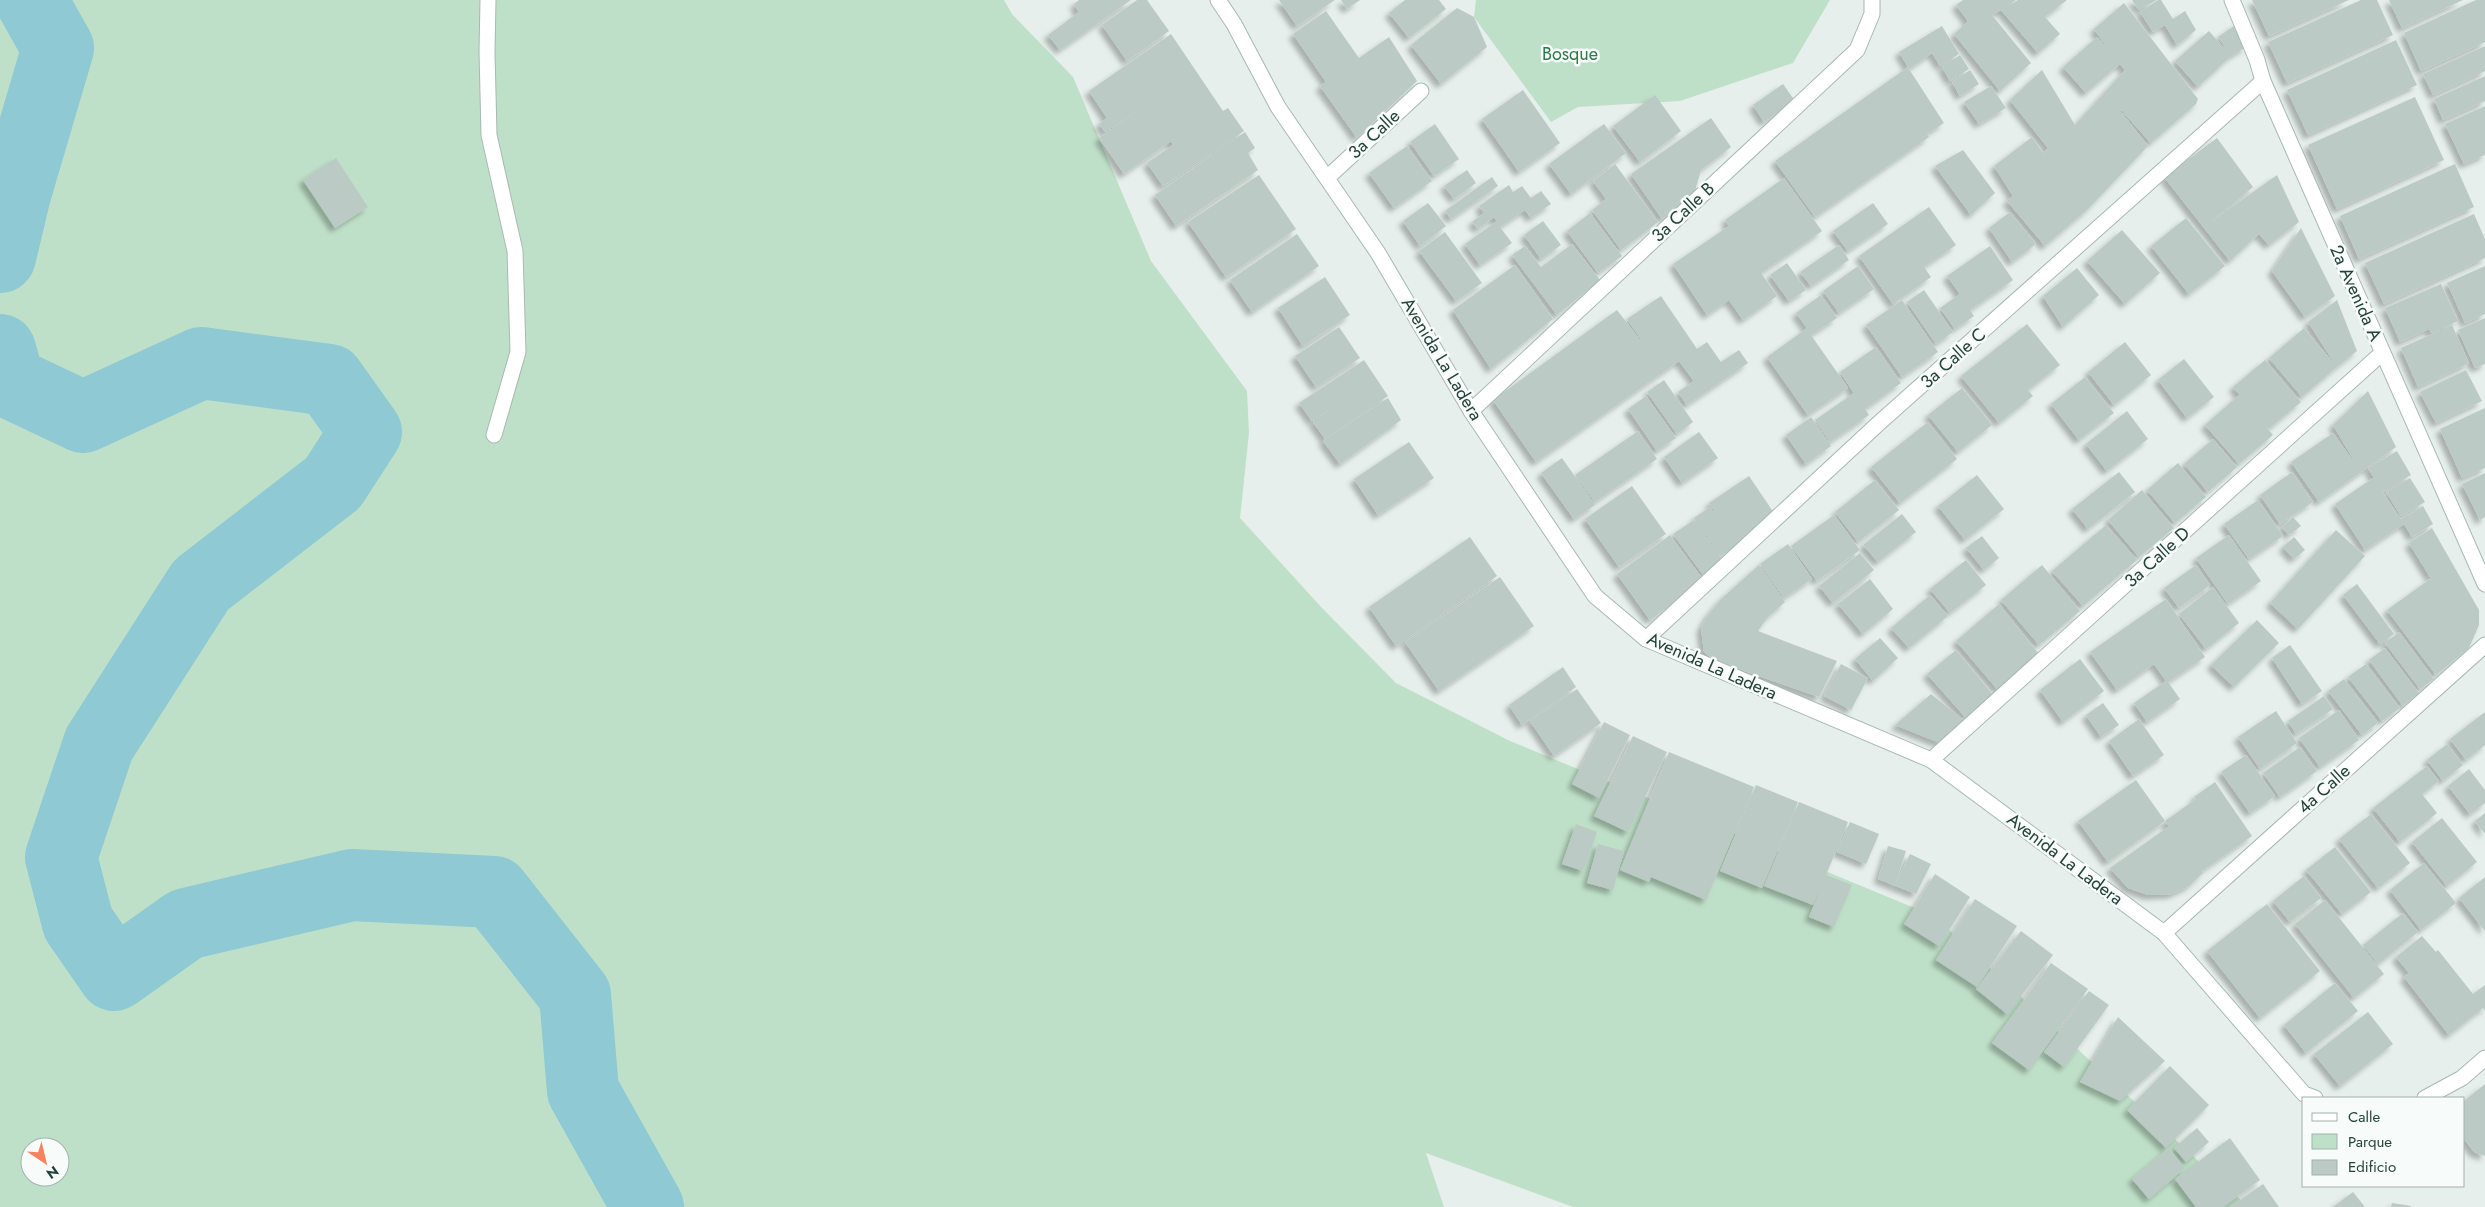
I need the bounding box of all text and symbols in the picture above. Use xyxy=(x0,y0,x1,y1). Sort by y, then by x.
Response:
park label: Bosque xyxy=(1542,41,1598,67)
street label: 3a Calle xyxy=(1342,103,1406,165)
street label: 3a Calle B xyxy=(1646,176,1720,248)
street label: 2a Avenida A xyxy=(2323,241,2389,345)
street label: Avenida La Ladera xyxy=(1395,292,1489,426)
street label: 3a Calle C xyxy=(1915,322,1991,394)
street label: 3a Calle D xyxy=(2119,521,2195,593)
street label: Avenida La Ladera xyxy=(1643,626,1781,706)
street label: 4a Calle xyxy=(2292,758,2356,820)
street label: Avenida La Ladera xyxy=(2001,807,2129,911)
legend xyxy=(2302,1097,2465,1187)
text: Calle xyxy=(2348,1106,2380,1128)
text: Parque xyxy=(2348,1131,2392,1153)
north arrow xyxy=(20,1137,70,1187)
text: Edificio xyxy=(2348,1156,2396,1178)
text: N xyxy=(42,1161,63,1184)

